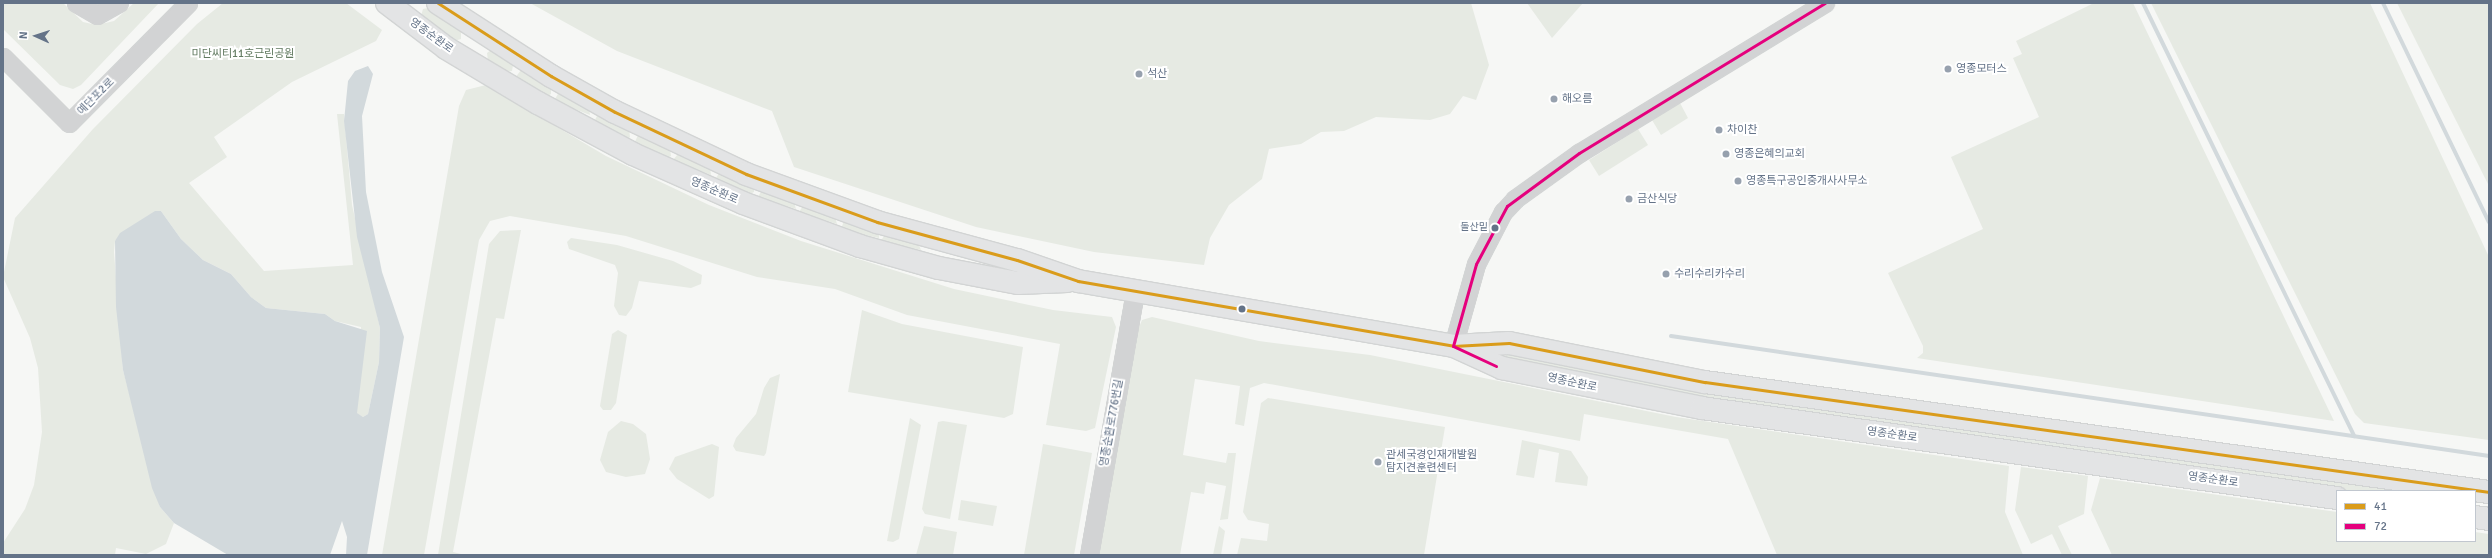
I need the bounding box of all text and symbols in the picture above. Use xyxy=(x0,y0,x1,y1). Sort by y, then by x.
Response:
north arrow xyxy=(16,16,56,56)
street label: 영종순환로 xyxy=(407,16,455,56)
text: N xyxy=(17,31,30,40)
park label: 미단씨티11호근린공원 xyxy=(192,47,294,61)
place label: 영종모터스 xyxy=(1956,62,2007,76)
marker: 영종모터스 xyxy=(1943,64,1953,74)
place label: 석산 xyxy=(1147,67,1167,81)
marker: 석산 xyxy=(1134,69,1144,79)
street label: 예단포2로 xyxy=(75,76,117,118)
place label: 해오름 xyxy=(1562,92,1592,106)
marker: 해오름 xyxy=(1549,94,1559,104)
place label: 차이찬 xyxy=(1727,123,1757,137)
marker: 차이찬 xyxy=(1714,125,1724,135)
place label: 영종은혜의교회 xyxy=(1734,147,1805,161)
marker: 영종은혜의교회 xyxy=(1721,149,1731,159)
place label: 영종특구공인중개사사무소 xyxy=(1746,174,1867,188)
street label: 영종순환로 xyxy=(688,175,740,207)
marker: 영종특구공인중개사사무소 xyxy=(1733,176,1743,186)
place label: 금산식당 xyxy=(1637,192,1677,206)
marker: 금산식당 xyxy=(1624,194,1634,204)
place label: 돌산밑 xyxy=(1460,222,1488,234)
marker: 돌산밑 xyxy=(1490,223,1500,233)
place label: 수리수리카수리 xyxy=(1674,267,1745,281)
marker: 수리수리카수리 xyxy=(1661,269,1671,279)
unlabelled marker xyxy=(1237,304,1247,314)
street label: 영종순환로 xyxy=(1546,371,1598,395)
street label: 영종순환로776번길 xyxy=(1098,378,1126,468)
street label: 영종순환로 xyxy=(1866,425,1918,445)
place label: 관세국경인재개발원 탐지견훈련센터 xyxy=(1386,449,1477,475)
marker: 관세국경인재개발원 탐지견훈련센터 xyxy=(1373,457,1383,467)
street label: 영종순환로 xyxy=(2187,470,2239,490)
legend xyxy=(2336,490,2476,542)
text: 41 xyxy=(2374,499,2387,514)
text: 72 xyxy=(2374,519,2387,534)

